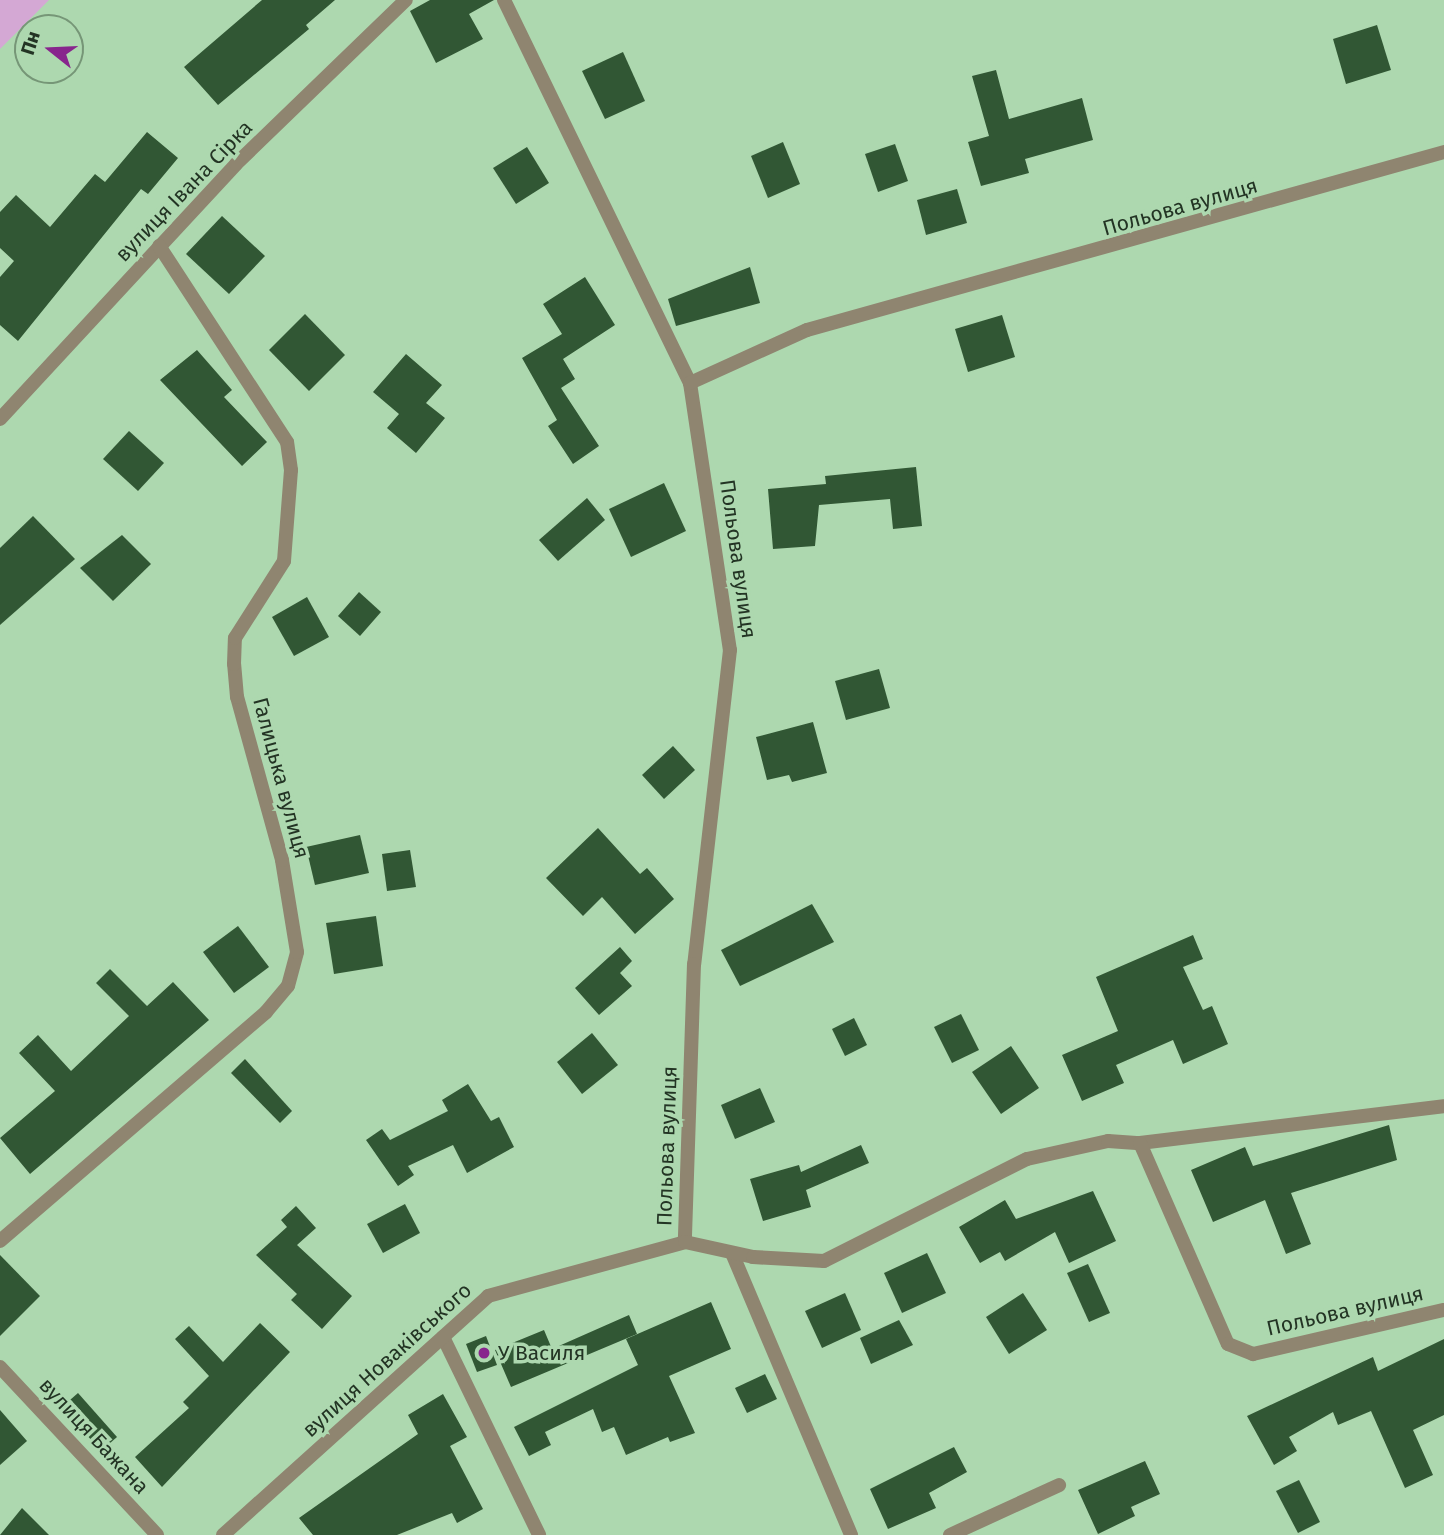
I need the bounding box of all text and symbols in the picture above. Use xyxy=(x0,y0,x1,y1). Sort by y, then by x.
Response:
north arrow xyxy=(14,14,84,84)
text: Пн xyxy=(16,28,45,58)
street label: вулиця Івана Сірка xyxy=(110,115,258,267)
street label: Польова вулиця xyxy=(1100,173,1260,241)
street label: Польова вулиця xyxy=(714,478,762,640)
street label: Галицька вулиця xyxy=(247,695,315,861)
street label: Польова вулиця xyxy=(652,1065,682,1227)
street label: вулиця Новаківського xyxy=(297,1278,477,1442)
street label: Польова вулиця xyxy=(1264,1281,1426,1341)
place label: У Василя xyxy=(498,1340,585,1366)
marker: У Василя xyxy=(476,1345,492,1361)
street label: вулиця Бажана xyxy=(34,1373,154,1499)

